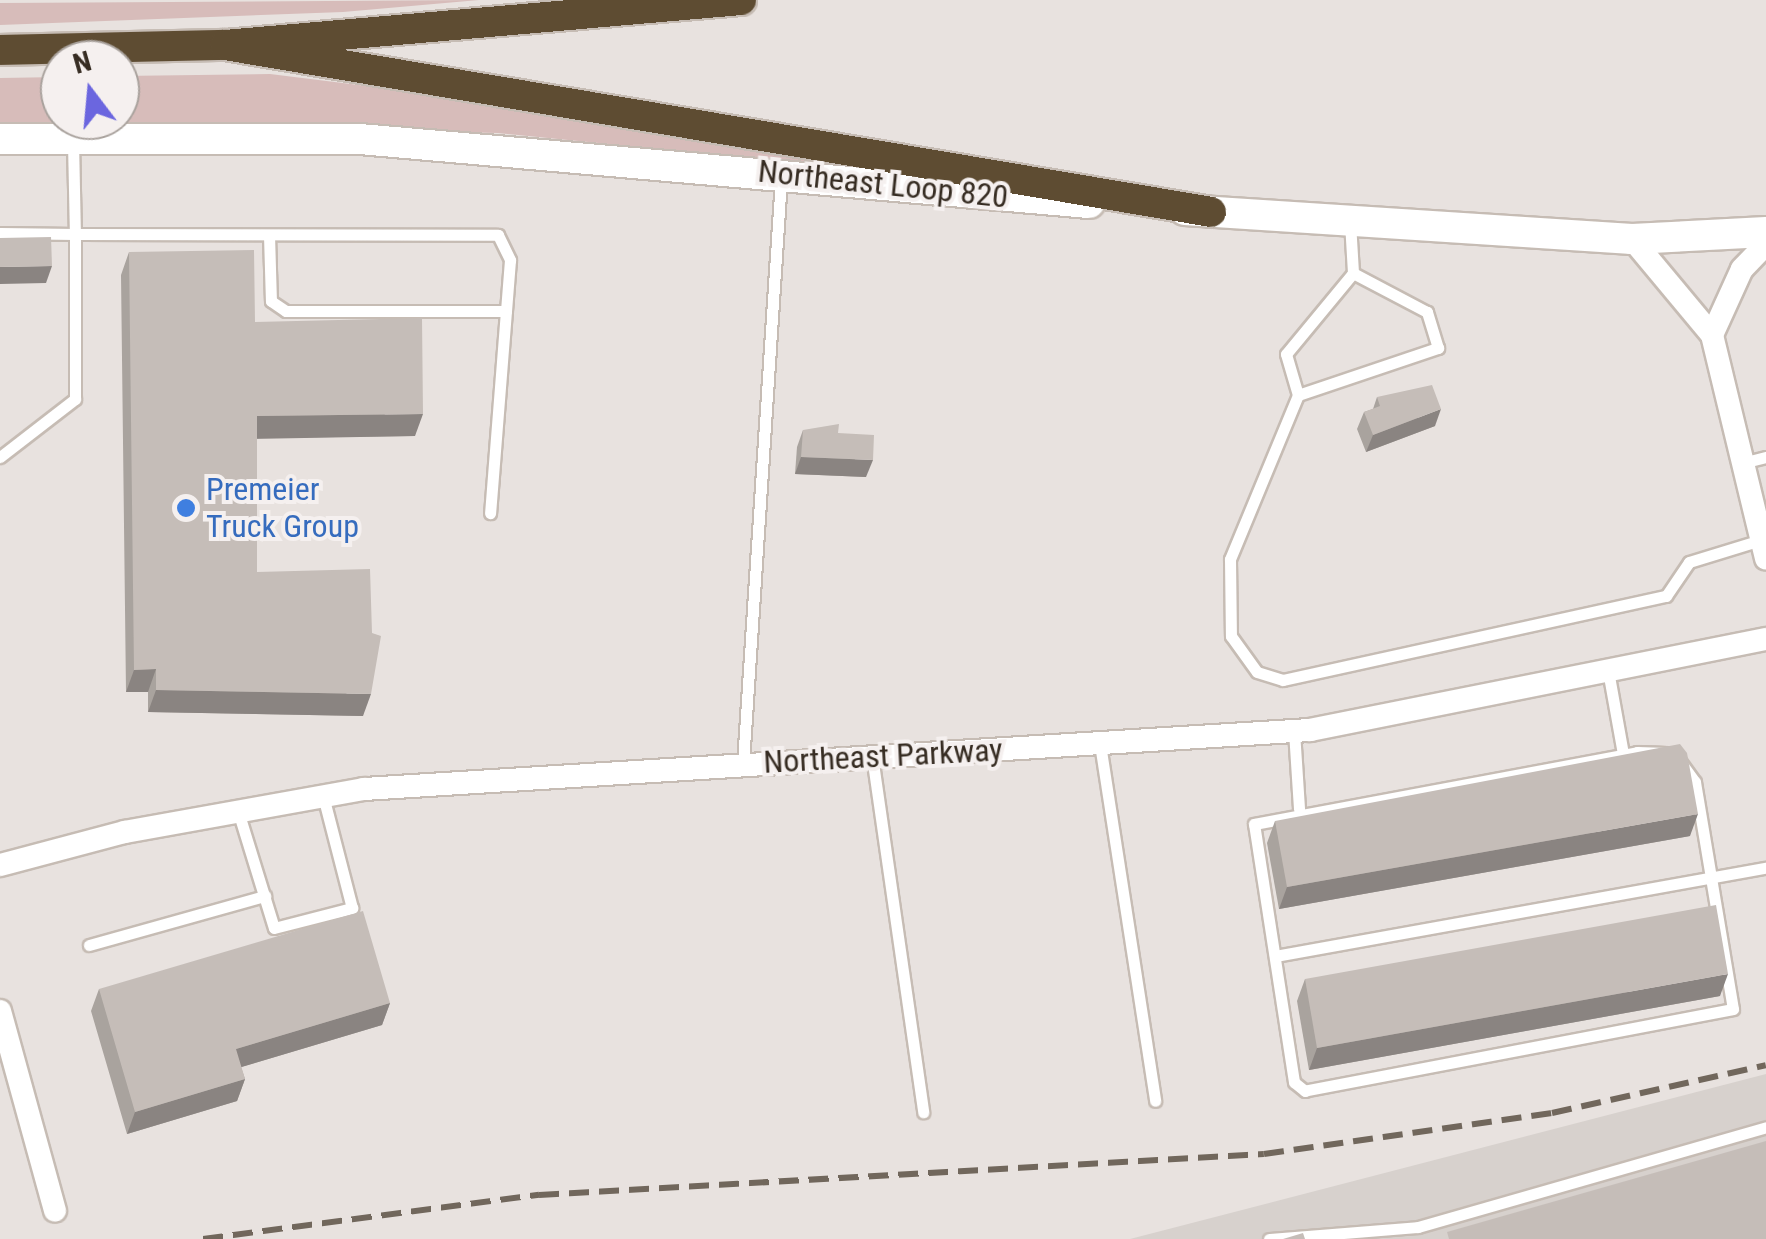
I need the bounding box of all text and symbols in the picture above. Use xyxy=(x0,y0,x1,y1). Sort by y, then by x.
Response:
north arrow xyxy=(40,40,140,140)
text: N xyxy=(69,44,95,81)
street label: Northeast Loop 820 xyxy=(756,152,1010,216)
place label: Premeier Truck Group xyxy=(206,471,359,546)
marker: Premeier Truck Group xyxy=(175,497,197,519)
street label: Northeast Parkway xyxy=(762,731,1004,781)

